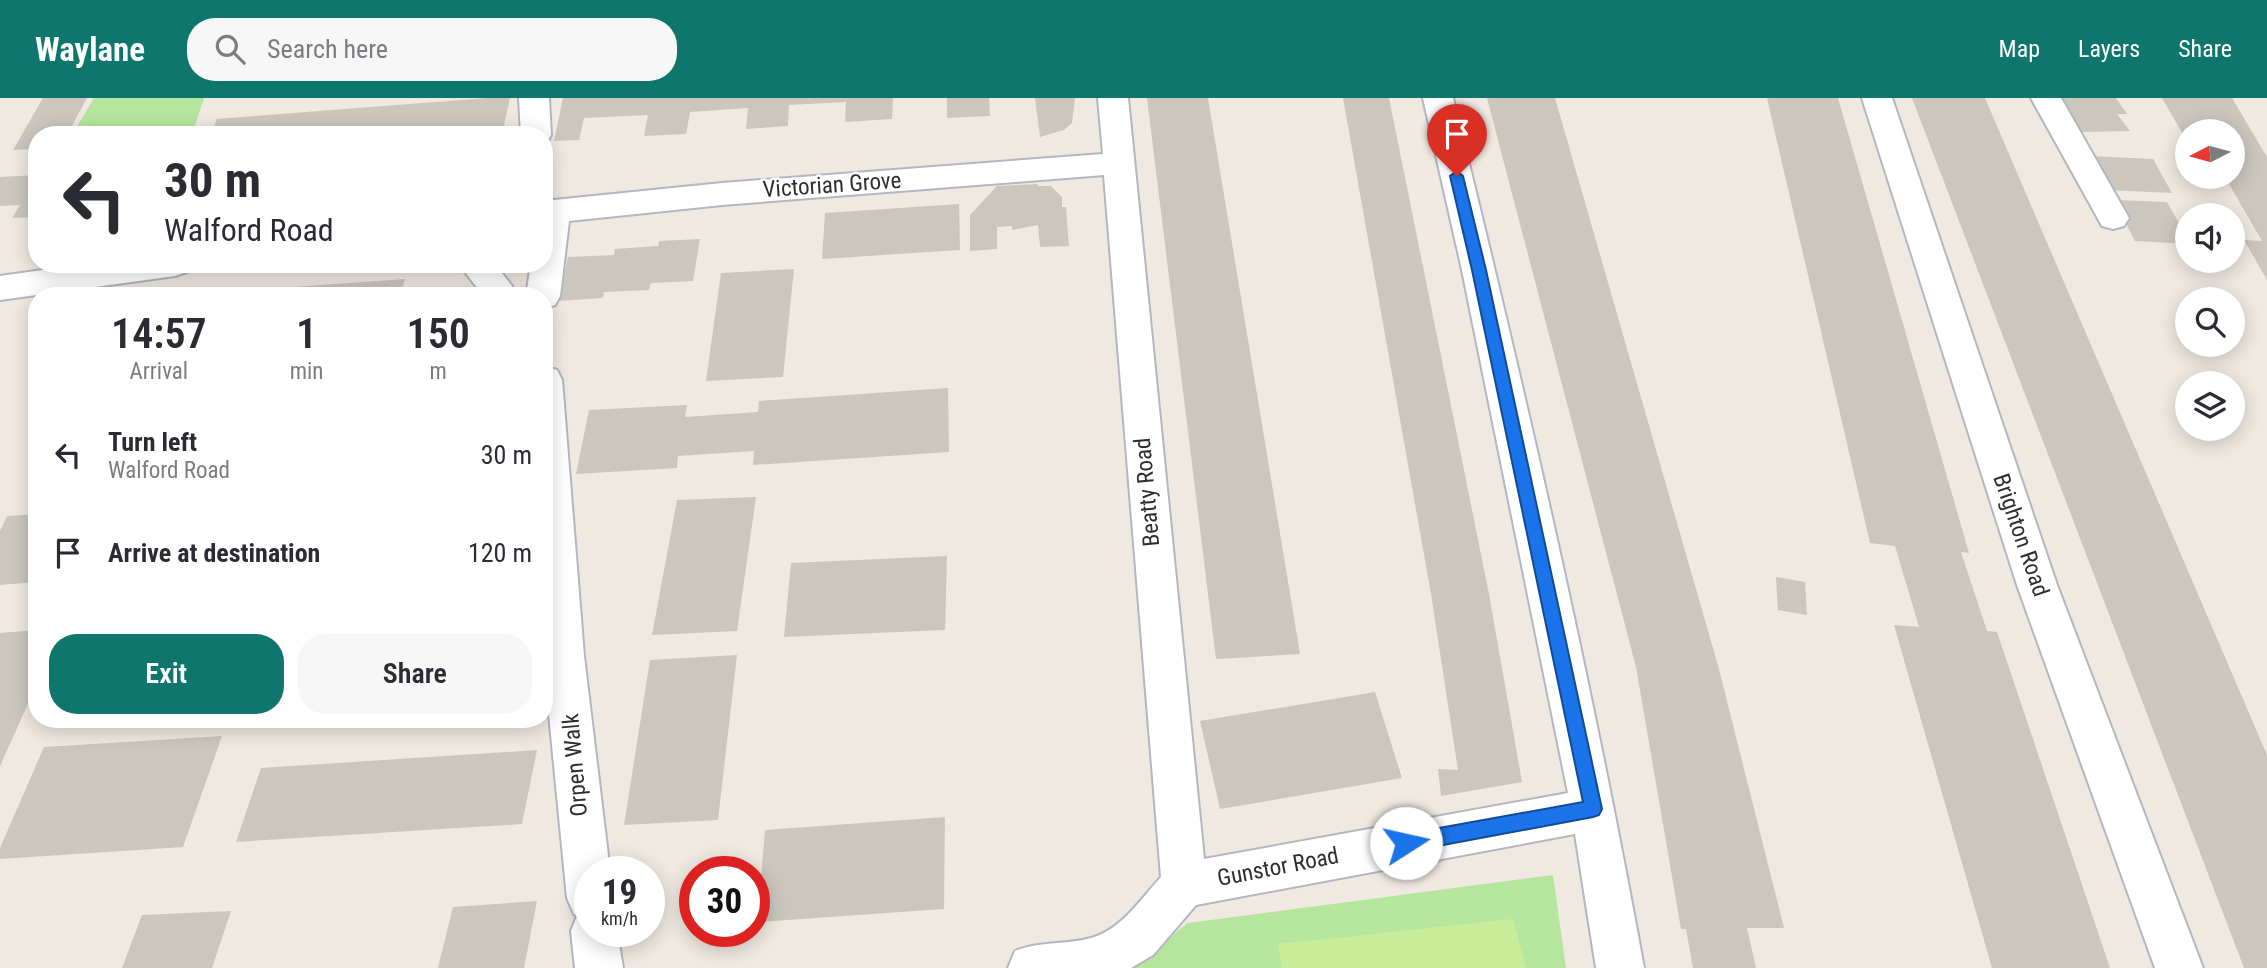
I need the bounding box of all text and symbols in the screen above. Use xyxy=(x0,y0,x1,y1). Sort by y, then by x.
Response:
search box xyxy=(187,18,677,81)
text: Waylane xyxy=(35,30,145,69)
icon: search xyxy=(211,30,249,68)
text: Search here xyxy=(267,34,388,64)
text: Map xyxy=(1999,35,2040,63)
text: Layers xyxy=(2078,35,2140,63)
text: Share xyxy=(2178,35,2232,63)
pin xyxy=(1427,104,1487,176)
icon: arrive xyxy=(1438,115,1476,153)
north arrow xyxy=(2175,119,2245,189)
map controls xyxy=(2175,119,2245,441)
text: 30 m xyxy=(164,152,261,209)
icon: left xyxy=(49,154,140,245)
street label: Victorian Grove xyxy=(762,167,902,203)
button: sound xyxy=(2175,203,2245,273)
text: Walford Road xyxy=(164,211,334,249)
button: search xyxy=(2175,287,2245,357)
text: 14:57 xyxy=(111,309,207,358)
text: 1 xyxy=(296,309,317,358)
text: 150 xyxy=(407,309,470,358)
text: Arrival xyxy=(130,358,188,385)
text: min xyxy=(290,358,323,385)
text: m xyxy=(430,358,447,385)
button: layers xyxy=(2175,371,2245,441)
text: Turn left xyxy=(108,427,197,457)
icon: left xyxy=(49,436,87,474)
street label: Beatty Road xyxy=(1129,437,1165,547)
text: 30 m xyxy=(481,440,532,470)
text: Walford Road xyxy=(108,457,230,484)
street label: Brighton Road xyxy=(1987,470,2055,600)
icon: arrive xyxy=(49,534,87,572)
text: Arrive at destination xyxy=(108,538,320,568)
text: 120 m xyxy=(468,538,532,568)
button: Exit xyxy=(49,634,284,714)
button: Share xyxy=(298,634,532,714)
street label: Orpen Walk xyxy=(557,712,593,818)
position arrow xyxy=(1369,806,1443,880)
street label: Gunstor Road xyxy=(1215,842,1341,892)
speed limit sign: 30 xyxy=(679,856,770,947)
text: 19 xyxy=(602,872,637,913)
text: km/h xyxy=(601,908,638,929)

